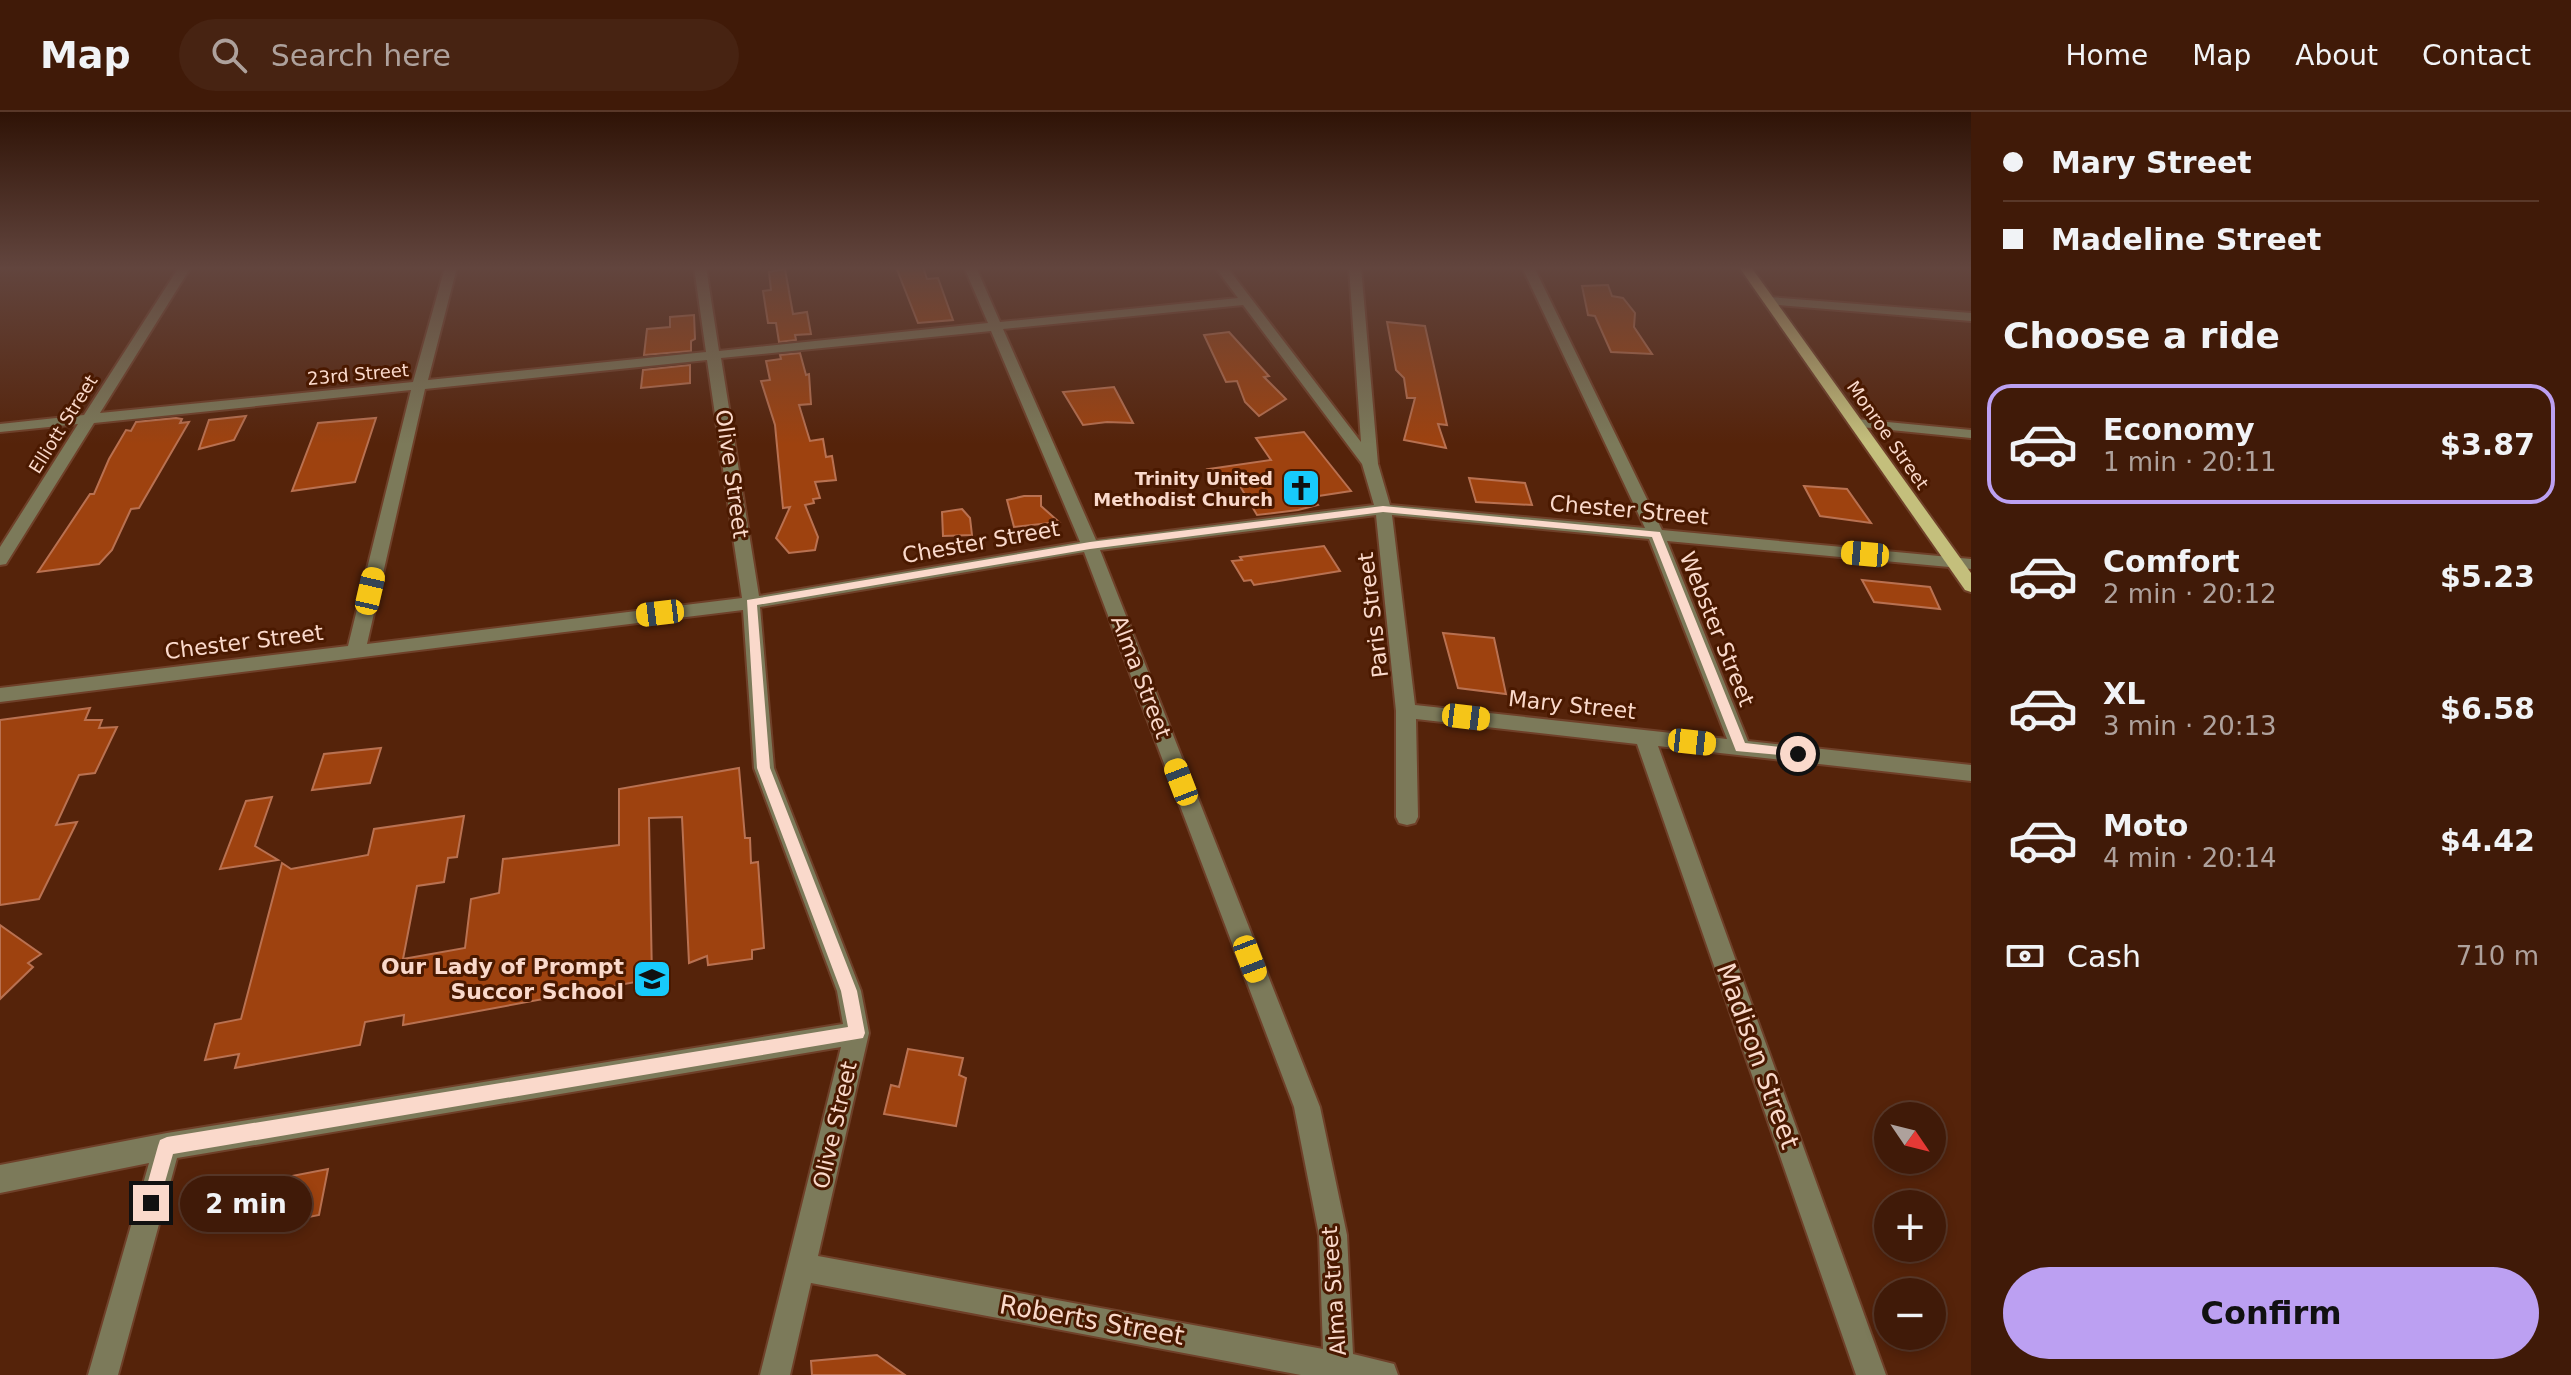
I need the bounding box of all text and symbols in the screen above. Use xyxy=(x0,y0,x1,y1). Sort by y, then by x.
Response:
search box xyxy=(179,19,739,91)
text: Map xyxy=(40,33,131,77)
icon: search xyxy=(207,33,251,77)
text: Search here xyxy=(271,38,451,73)
text: Home xyxy=(2065,39,2148,72)
text: Map xyxy=(2192,39,2251,72)
text: About xyxy=(2295,39,2378,72)
text: Contact xyxy=(2422,39,2531,72)
text: Mary Street xyxy=(2051,145,2252,180)
text: Madeline Street xyxy=(2051,222,2321,257)
text: Choose a ride xyxy=(2003,315,2280,356)
street label: 23rd Street xyxy=(306,359,410,389)
street label: Elliott Street xyxy=(24,371,102,477)
street label: Monroe Street xyxy=(1843,377,1933,493)
street label: Olive Street xyxy=(711,408,753,540)
icon: car xyxy=(2007,408,2079,480)
text: Economy xyxy=(2103,412,2255,447)
text: $3.87 xyxy=(2440,427,2535,462)
text: 1 min · 20:11 xyxy=(2103,447,2277,477)
church icon: Trinity United Methodist Church xyxy=(1280,467,1322,509)
place label: Trinity United Methodist Church xyxy=(1093,468,1273,510)
street label: Chester Street xyxy=(1549,491,1710,529)
street label: Chester Street xyxy=(900,516,1062,568)
car xyxy=(1840,540,1890,568)
icon: car xyxy=(2007,540,2079,612)
text: Comfort xyxy=(2103,544,2240,579)
street label: Webster Street xyxy=(1675,548,1760,710)
street label: Paris Street xyxy=(1353,550,1393,679)
text: $5.23 xyxy=(2440,559,2535,594)
car xyxy=(353,565,387,617)
text: 2 min · 20:12 xyxy=(2103,579,2277,609)
car xyxy=(635,598,685,628)
street label: Alma Street xyxy=(1106,612,1176,742)
street label: Chester Street xyxy=(163,620,325,664)
icon: car xyxy=(2007,672,2079,744)
text: XL xyxy=(2103,676,2145,711)
street label: Mary Street xyxy=(1507,686,1638,724)
text: $6.58 xyxy=(2440,691,2535,726)
car xyxy=(1441,702,1491,732)
text: 3 min · 20:13 xyxy=(2103,711,2277,741)
car xyxy=(1667,728,1717,756)
route start xyxy=(1780,736,1816,772)
car xyxy=(1161,755,1201,809)
icon: car xyxy=(2007,804,2079,876)
text: Moto xyxy=(2103,808,2188,843)
text: $4.42 xyxy=(2440,823,2535,858)
text: 4 min · 20:14 xyxy=(2103,843,2277,873)
car xyxy=(1230,932,1270,986)
icon: cash xyxy=(2003,934,2047,978)
text: Cash xyxy=(2067,939,2141,974)
text: 710 m xyxy=(2456,941,2539,971)
place label: Our Lady of Prompt Succor School xyxy=(381,954,624,1004)
school or university icon: Our Lady of Prompt Succor School xyxy=(631,958,673,1000)
street label: Madison Street xyxy=(1711,959,1805,1153)
street label: Olive Street xyxy=(808,1059,862,1191)
north arrow xyxy=(1874,1102,1946,1174)
map controls xyxy=(1874,1102,1946,1350)
callout: 2 min xyxy=(179,1175,311,1231)
route end xyxy=(133,1185,169,1221)
text: 2 min xyxy=(205,1189,287,1219)
button: + xyxy=(1874,1190,1946,1262)
street label: Alma Street xyxy=(1317,1225,1351,1357)
button: Confirm xyxy=(2003,1267,2539,1359)
button: − xyxy=(1874,1278,1946,1350)
street label: Roberts Street xyxy=(997,1289,1187,1351)

